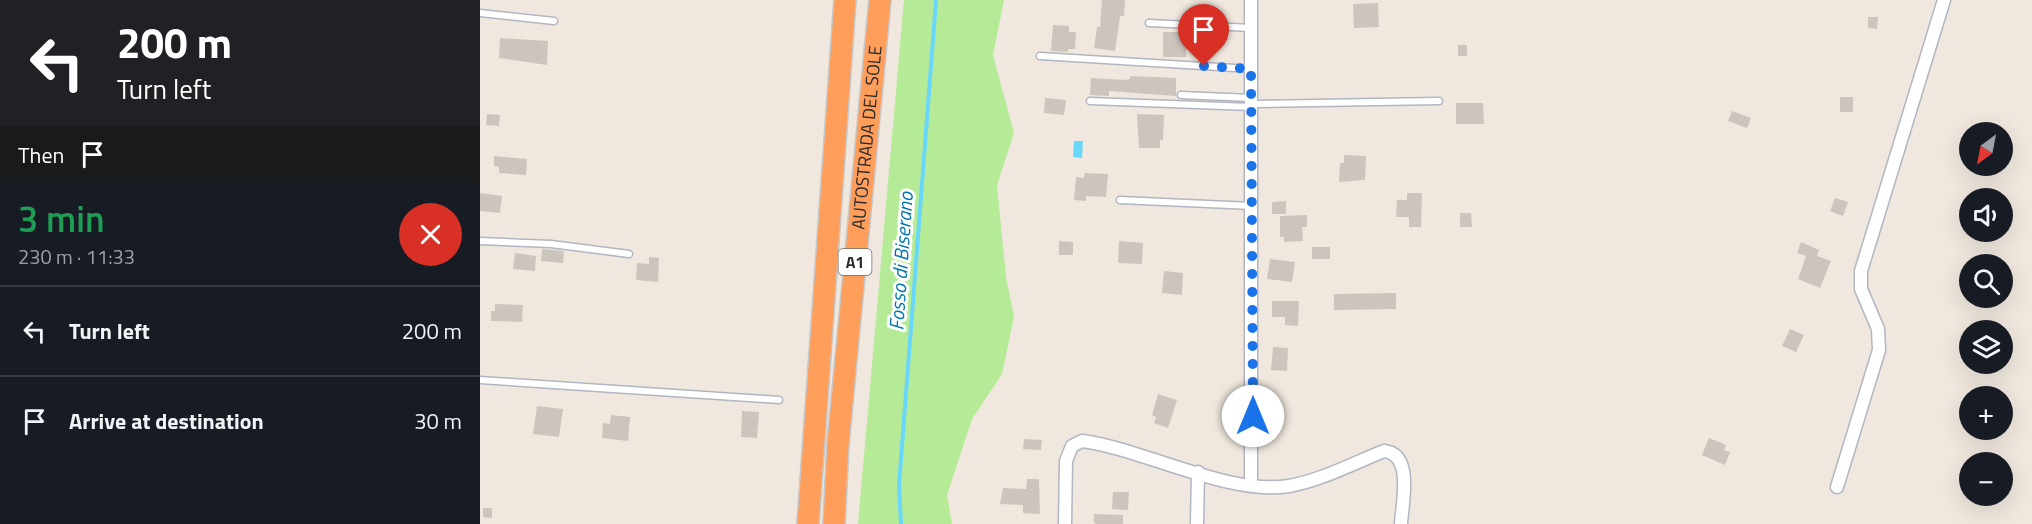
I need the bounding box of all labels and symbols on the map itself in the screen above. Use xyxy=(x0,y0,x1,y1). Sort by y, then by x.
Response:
pin xyxy=(1178,4,1229,66)
street label: AUTOSTRADA DEL SOLE xyxy=(844,44,889,231)
north arrow xyxy=(1959,122,2013,176)
water label: Fosso di Biserano xyxy=(880,190,921,331)
road number: A1 xyxy=(838,249,872,275)
position arrow xyxy=(1221,384,1285,448)

